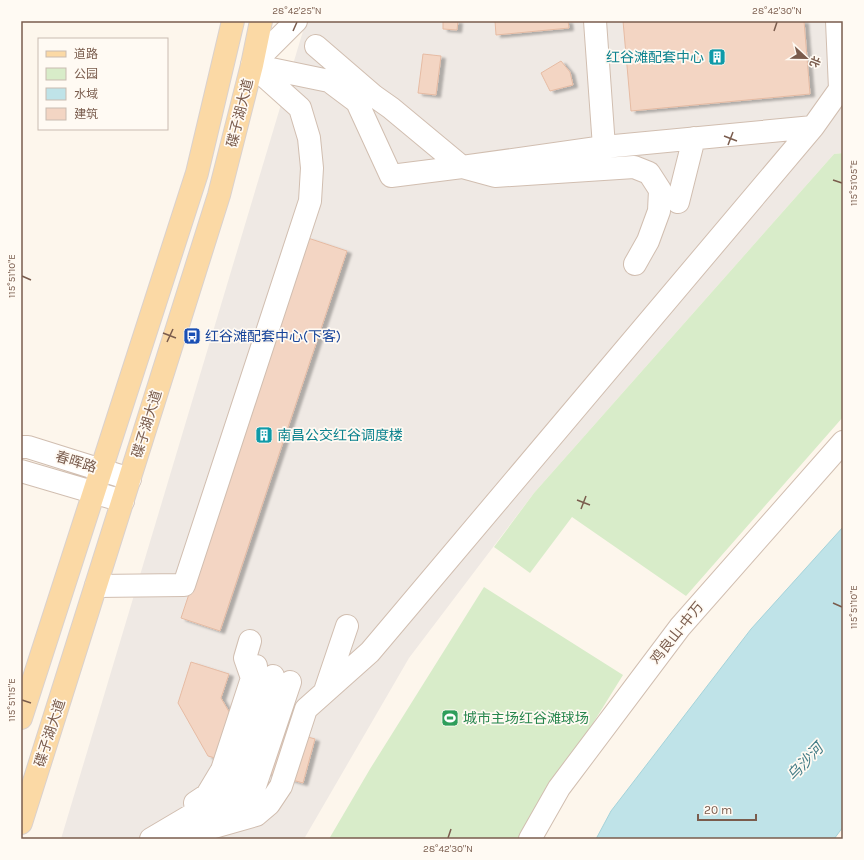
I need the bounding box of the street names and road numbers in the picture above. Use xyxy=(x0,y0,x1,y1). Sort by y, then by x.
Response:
street label: 碟子湖大道 xyxy=(223,77,257,149)
street label: 碟子湖大道 xyxy=(129,388,165,460)
street label: 春晖路 xyxy=(53,448,99,476)
street label: 鸡良山-中万 xyxy=(647,599,707,667)
street label: 碟子湖大道 xyxy=(31,697,69,769)

